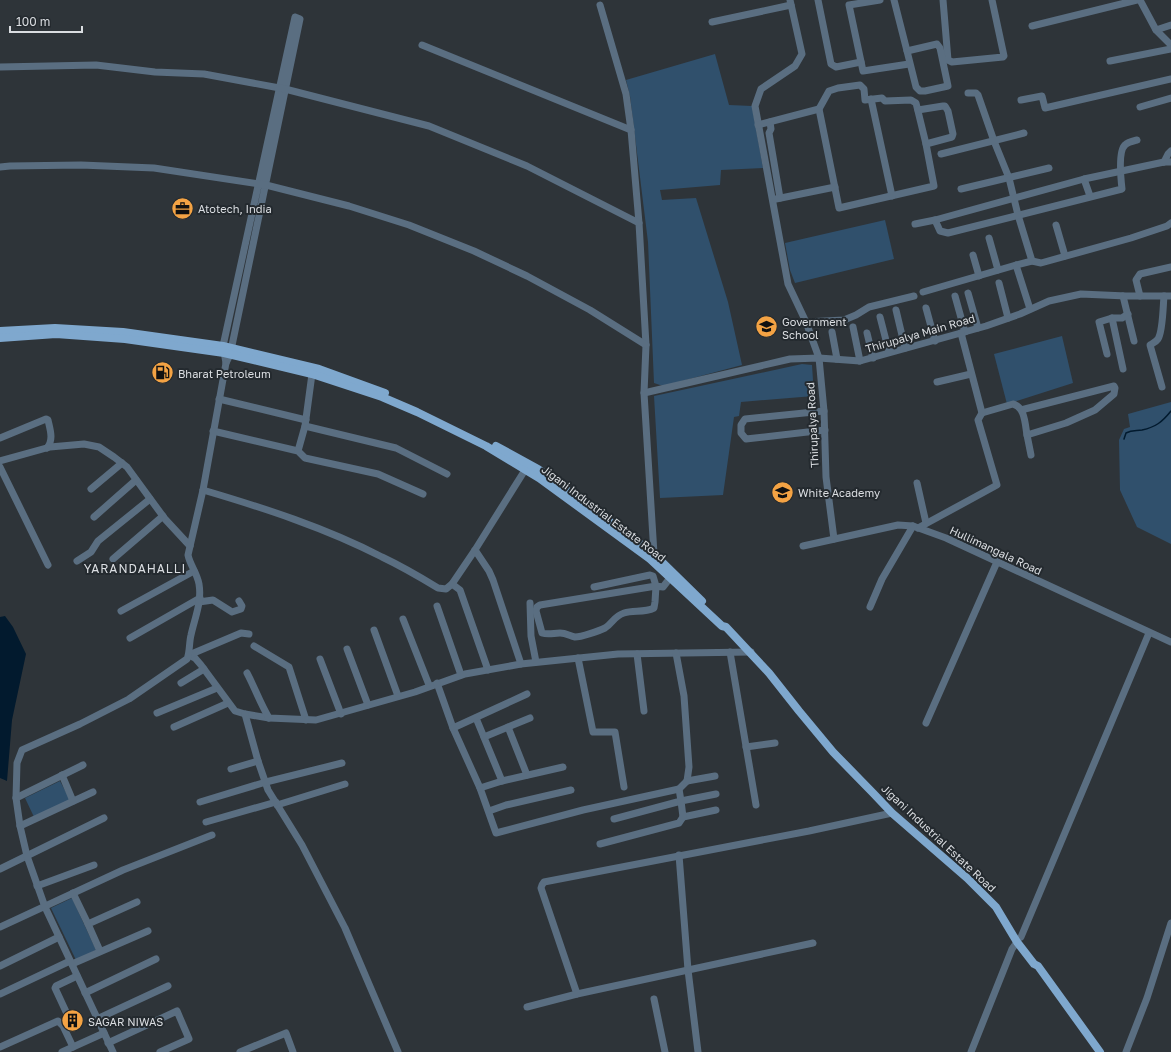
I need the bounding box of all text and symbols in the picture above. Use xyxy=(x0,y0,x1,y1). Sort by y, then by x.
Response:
scale bar xyxy=(10,8,82,34)
text: 100 m xyxy=(16,14,50,29)
office icon: Atotech, India xyxy=(169,195,195,221)
place label: Atotech, India xyxy=(198,202,272,215)
street label: Thirupalya Main Road xyxy=(864,311,976,355)
school or university icon: Government School xyxy=(753,314,779,340)
place label: Government School xyxy=(782,315,847,341)
fuel station icon: Bharat Petroleum xyxy=(149,360,175,386)
place label: Bharat Petroleum xyxy=(178,367,271,380)
street label: Thirupalya Road xyxy=(803,382,821,468)
street label: Jigani Industrial Estate Road xyxy=(540,462,668,564)
school or university icon: White Academy xyxy=(769,479,795,505)
place label: White Academy xyxy=(798,486,880,499)
street label: Hullimangala Road xyxy=(948,523,1044,577)
district label: YARANDAHALLI xyxy=(84,561,186,576)
street label: Jigani Industrial Estate Road xyxy=(879,782,999,894)
building icon: SAGAR NIWAS xyxy=(59,1008,85,1034)
place label: SAGAR NIWAS xyxy=(88,1015,163,1028)

